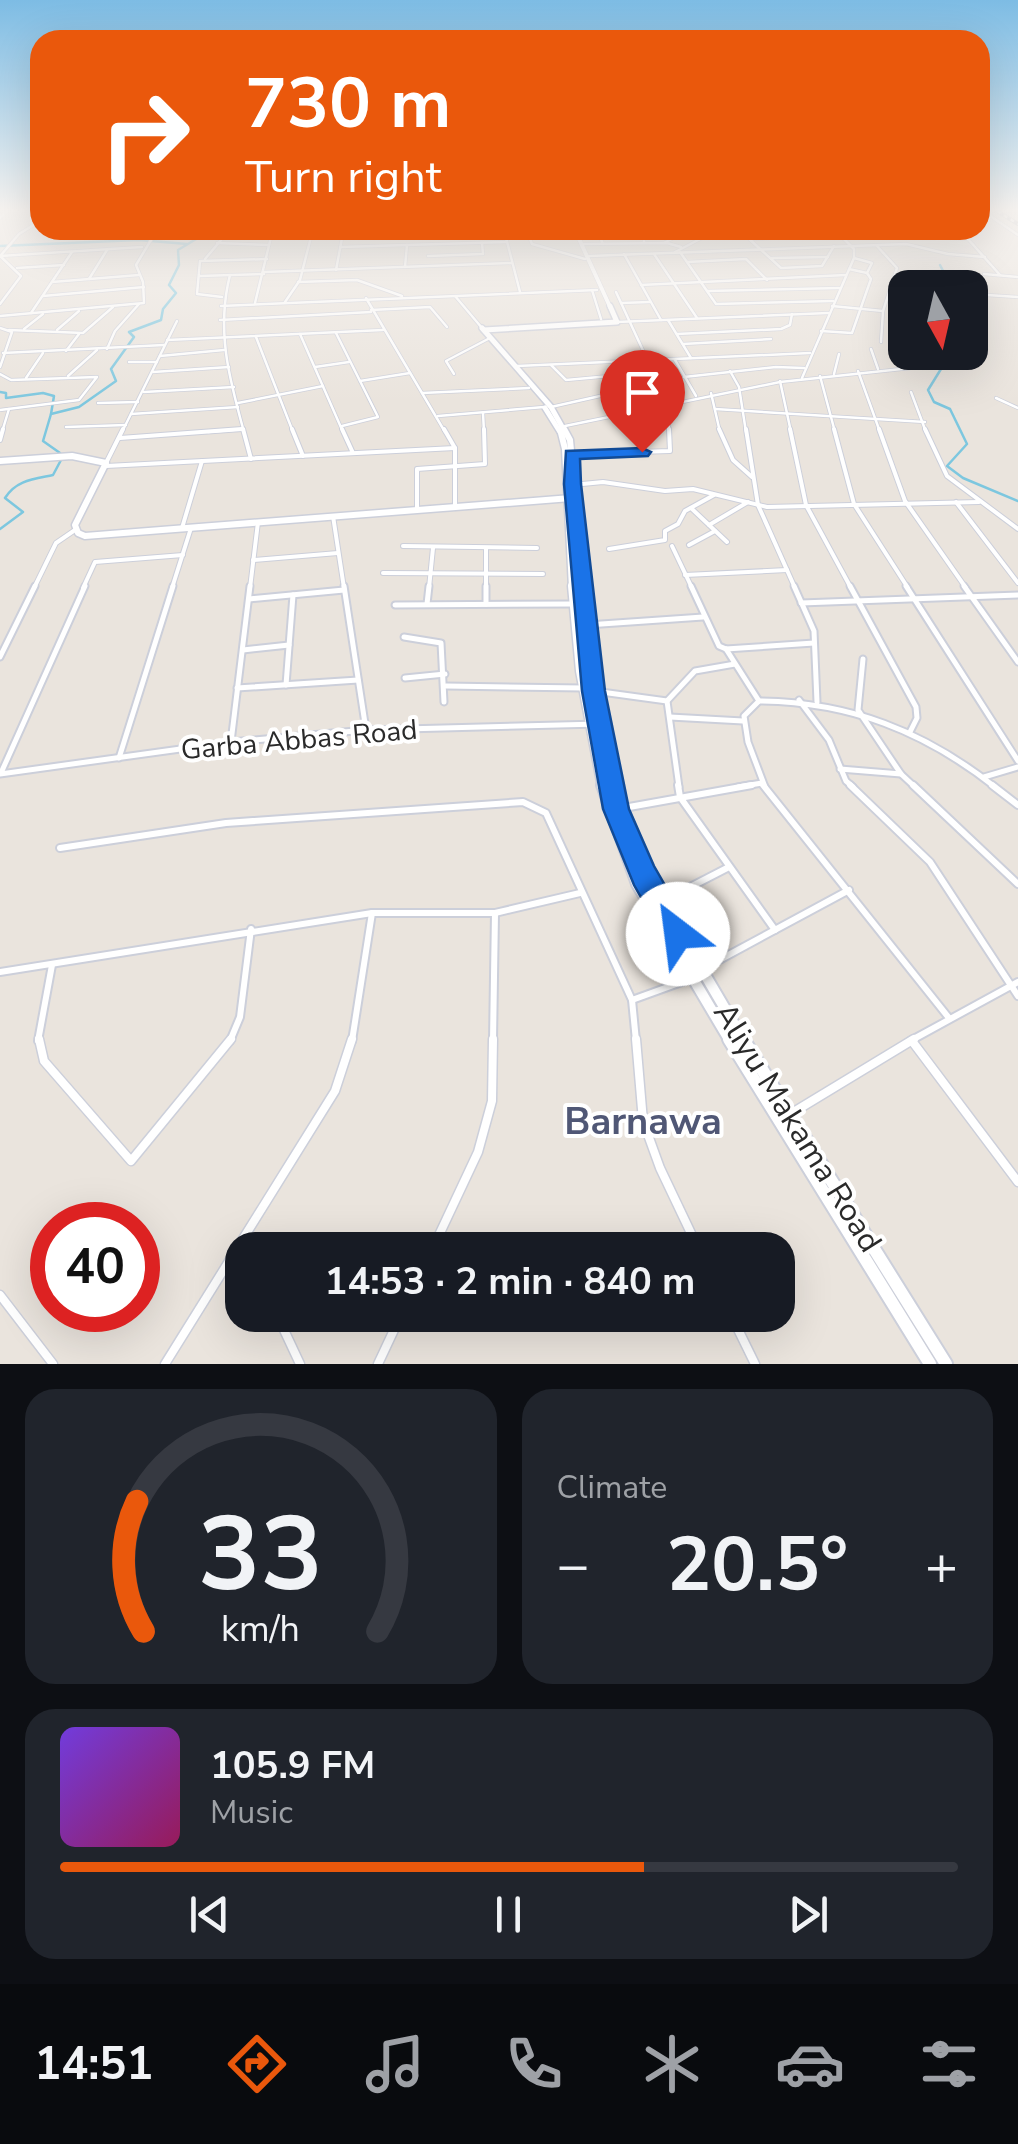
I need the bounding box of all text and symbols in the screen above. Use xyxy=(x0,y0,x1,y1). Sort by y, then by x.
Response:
text: 730 m xyxy=(245,56,451,152)
icon: right xyxy=(80,70,210,200)
text: Turn right xyxy=(245,147,442,208)
north arrow xyxy=(888,270,988,370)
map controls xyxy=(888,270,988,370)
pin xyxy=(600,350,685,453)
icon: arrive xyxy=(615,365,670,420)
street label: Garba Abbas Road xyxy=(179,711,419,769)
position arrow xyxy=(626,882,730,986)
street label: Aliyu Makama Road xyxy=(703,994,892,1260)
district label: Barnawa xyxy=(564,1096,722,1147)
speed limit sign: 40 xyxy=(30,1202,160,1332)
text: 14:53 · 2 min · 840 m xyxy=(325,1256,695,1307)
text: Climate xyxy=(557,1466,667,1509)
text: 33 xyxy=(198,1484,323,1626)
text: 20.5° xyxy=(666,1514,848,1616)
text: − xyxy=(557,1528,590,1603)
text: + xyxy=(925,1528,958,1603)
text: km/h xyxy=(221,1605,300,1654)
text: 105.9 FM xyxy=(210,1740,375,1791)
text: Music xyxy=(210,1791,293,1834)
icon: previous xyxy=(182,1887,237,1942)
icon: pause xyxy=(481,1887,536,1942)
icon: next xyxy=(781,1887,836,1942)
icon: directions xyxy=(222,2029,292,2099)
icon: music xyxy=(360,2029,430,2099)
icon: phone xyxy=(499,2029,569,2099)
icon: climate xyxy=(637,2029,707,2099)
icon: car xyxy=(775,2029,845,2099)
icon: filters xyxy=(914,2029,984,2099)
text: 14:51 xyxy=(34,2034,153,2095)

